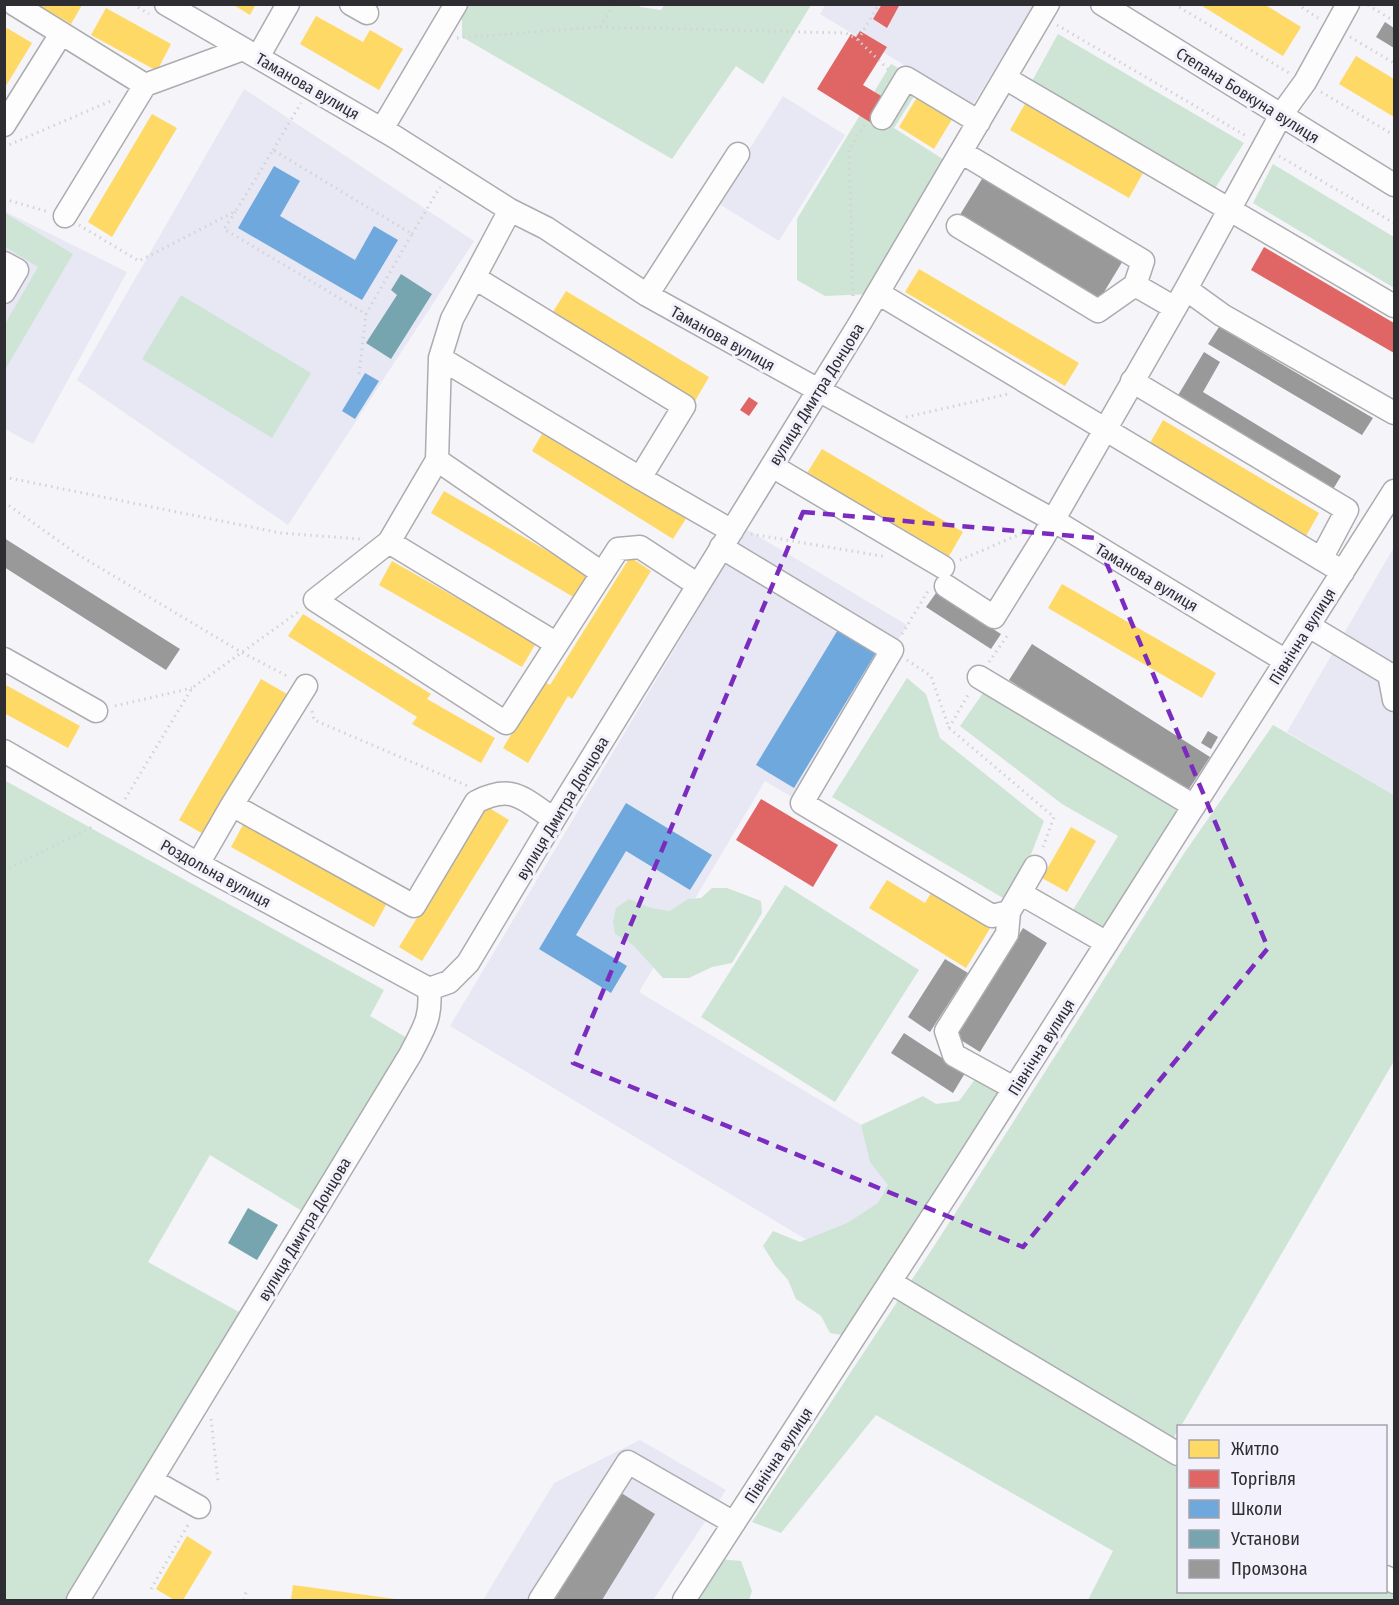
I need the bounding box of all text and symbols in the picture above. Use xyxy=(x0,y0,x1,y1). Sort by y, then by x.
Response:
street label: Степана Бовкуна вулиця xyxy=(1173,44,1323,147)
street label: Таманова вулиця xyxy=(253,49,363,124)
street label: Таманова вулиця xyxy=(667,302,778,375)
street label: вулиця Дмитра Донцова xyxy=(765,320,868,469)
street label: Таманова вулиця xyxy=(1092,539,1202,616)
street label: Північна вулиця xyxy=(1265,584,1340,688)
street label: вулиця Дмитра Донцова xyxy=(512,733,613,883)
street label: Роздольна вулиця xyxy=(157,835,274,912)
street label: Північна вулиця xyxy=(1004,995,1079,1099)
street label: вулиця Дмитра Донцова xyxy=(254,1154,355,1304)
street label: Північна вулиця xyxy=(740,1404,816,1507)
legend xyxy=(1177,1425,1387,1593)
text: Житло xyxy=(1231,1438,1279,1460)
text: Торгівля xyxy=(1231,1468,1296,1490)
text: Школи xyxy=(1231,1498,1282,1520)
text: Установи xyxy=(1230,1528,1300,1550)
text: Промзона xyxy=(1231,1558,1308,1580)

